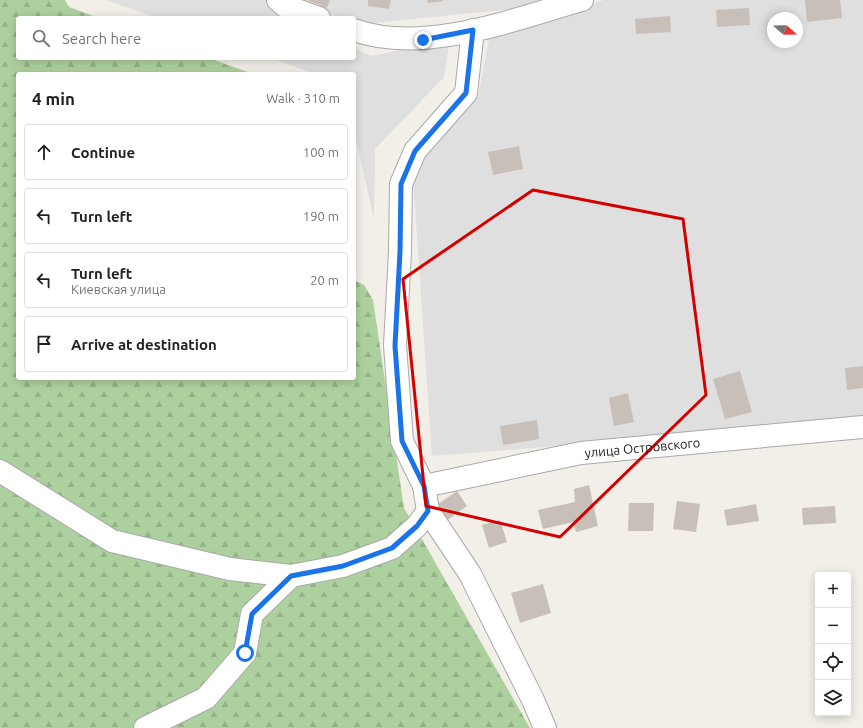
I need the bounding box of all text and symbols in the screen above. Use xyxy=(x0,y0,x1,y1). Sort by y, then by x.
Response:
north arrow xyxy=(767,12,803,48)
search box xyxy=(16,16,356,60)
icon: search xyxy=(30,27,52,49)
text: Search here xyxy=(62,30,141,47)
route end xyxy=(414,31,432,49)
text: 4 min xyxy=(32,89,75,108)
text: Walk · 310 m xyxy=(266,91,340,105)
icon: ahead xyxy=(33,141,55,163)
text: Continue xyxy=(71,144,135,161)
text: 100 m xyxy=(303,145,339,159)
icon: left xyxy=(33,205,55,227)
text: Turn left xyxy=(71,208,132,225)
text: 190 m xyxy=(303,209,339,223)
text: Turn left xyxy=(71,265,132,282)
icon: left xyxy=(33,269,55,291)
text: 20 m xyxy=(310,273,339,287)
text: Киевская улица xyxy=(71,282,166,296)
icon: arrive xyxy=(33,333,55,355)
text: Arrive at destination xyxy=(71,336,217,353)
street label: улица Островского xyxy=(584,435,701,460)
map controls xyxy=(815,572,851,716)
button: + xyxy=(815,572,851,608)
button: − xyxy=(815,608,851,644)
route start xyxy=(236,644,254,662)
button: locate xyxy=(815,644,851,680)
button: layers xyxy=(815,680,851,716)

